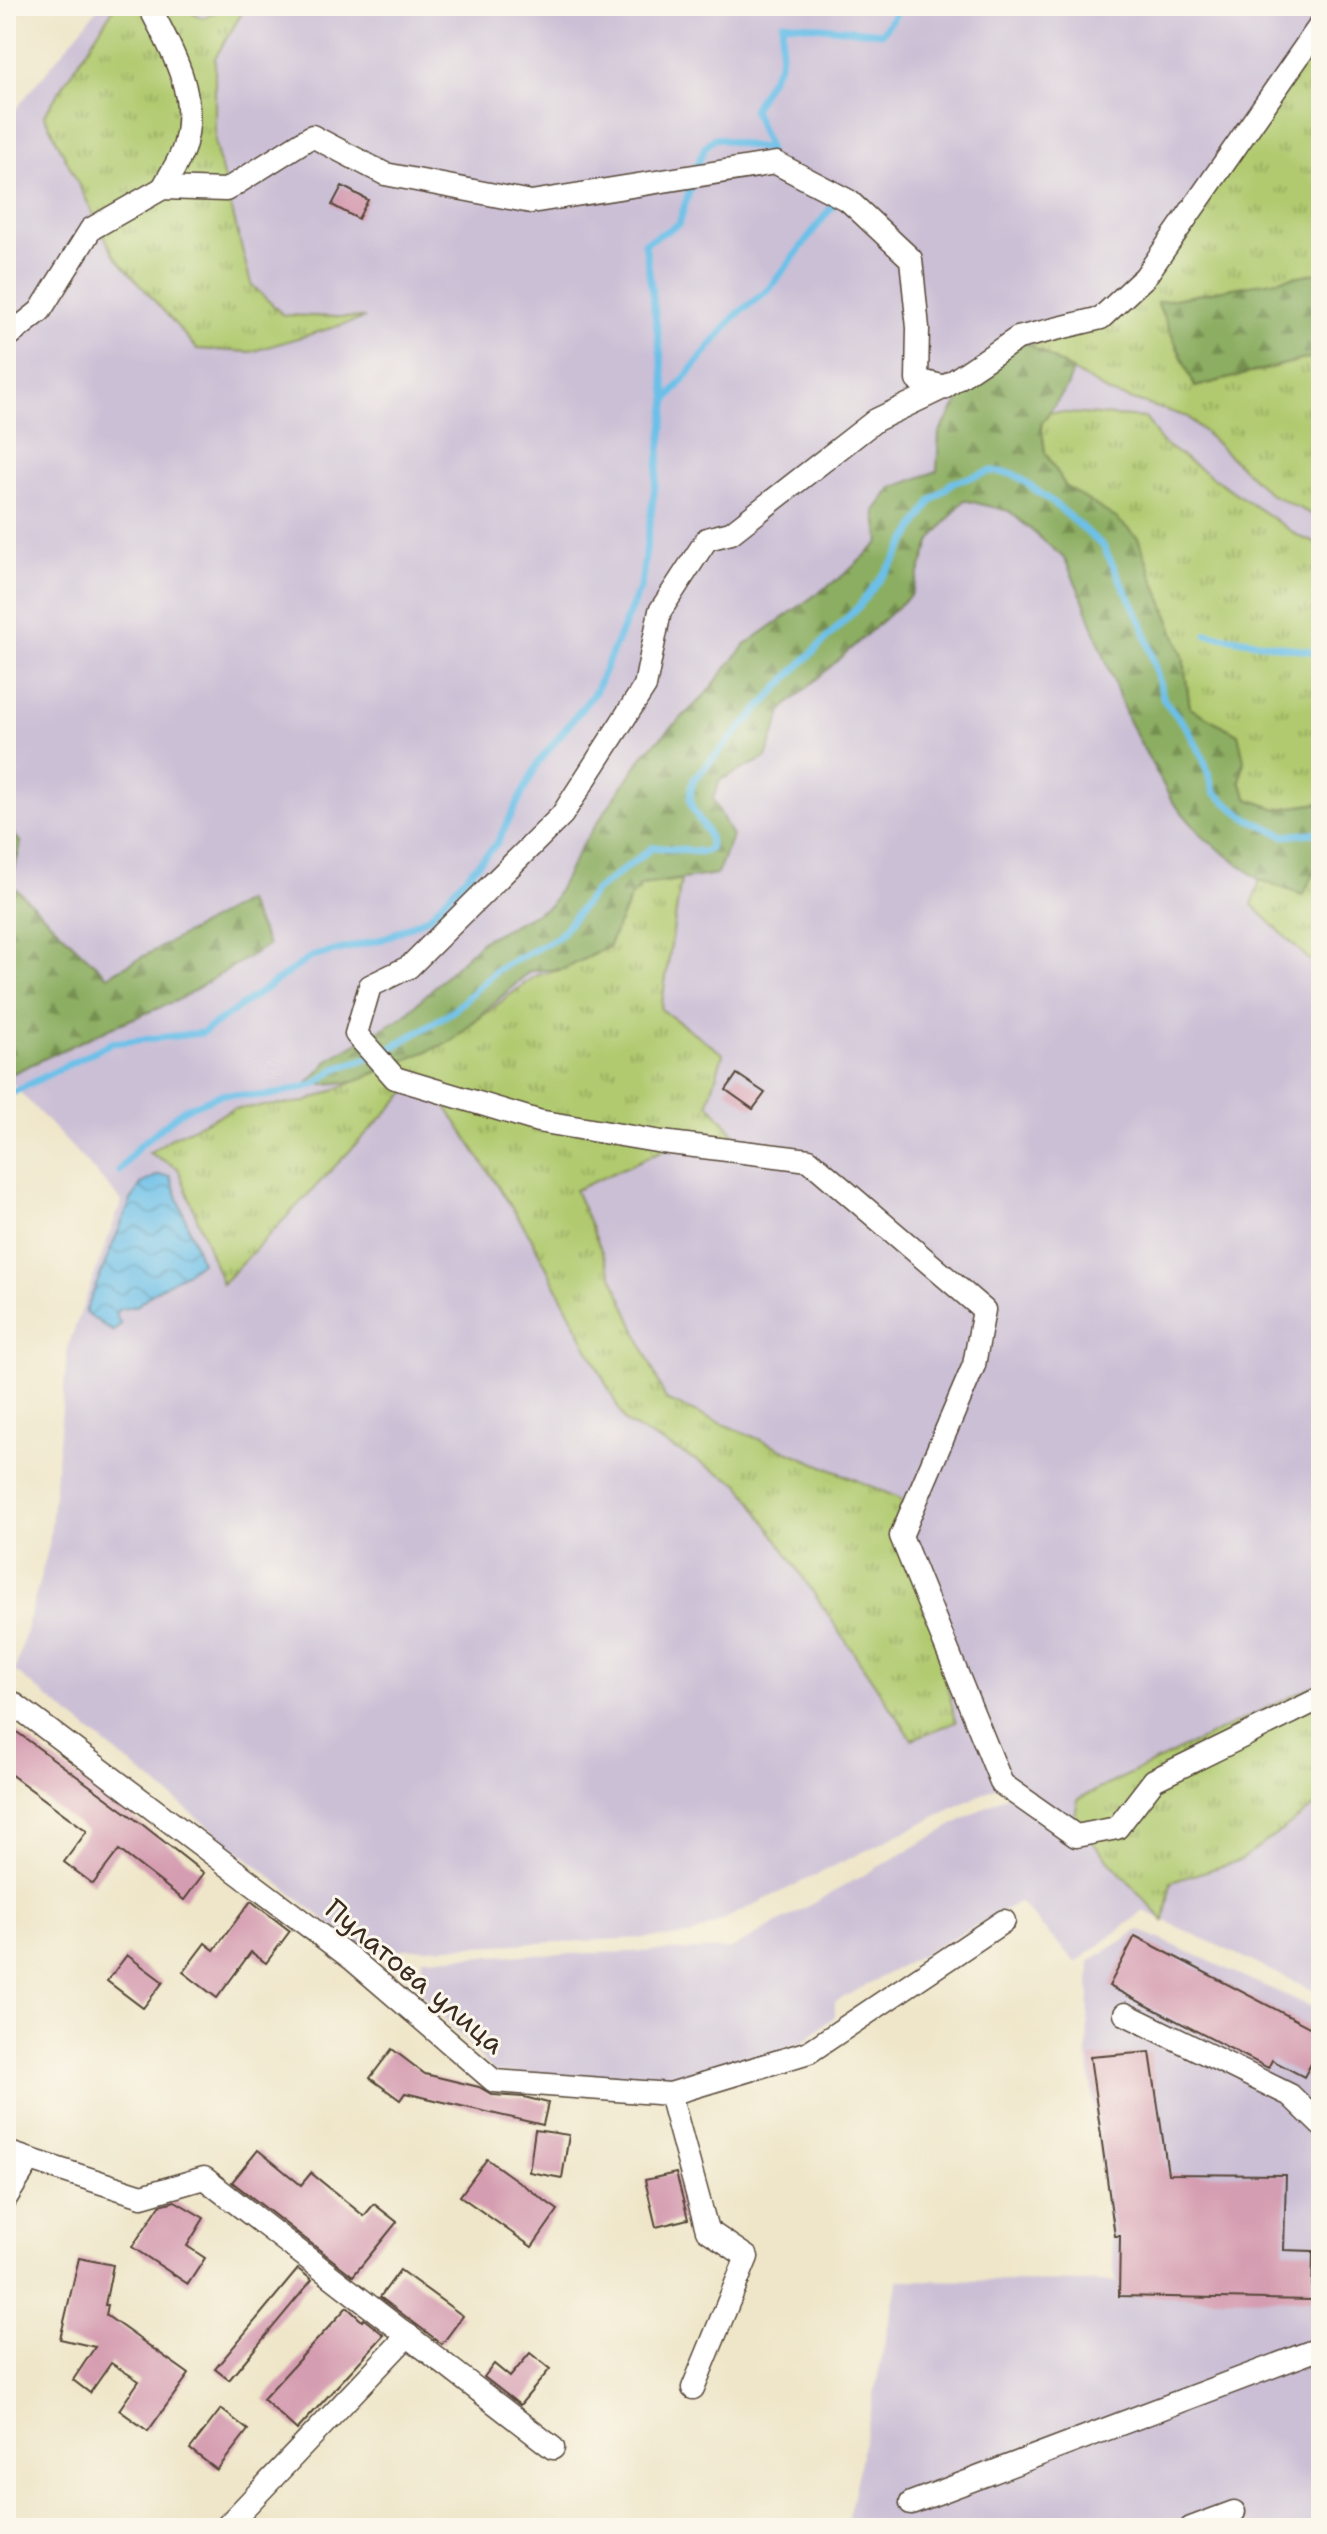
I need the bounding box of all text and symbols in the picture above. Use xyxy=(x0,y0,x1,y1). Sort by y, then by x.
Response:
street label: Пулатова улица xyxy=(317,1890,513,2062)

